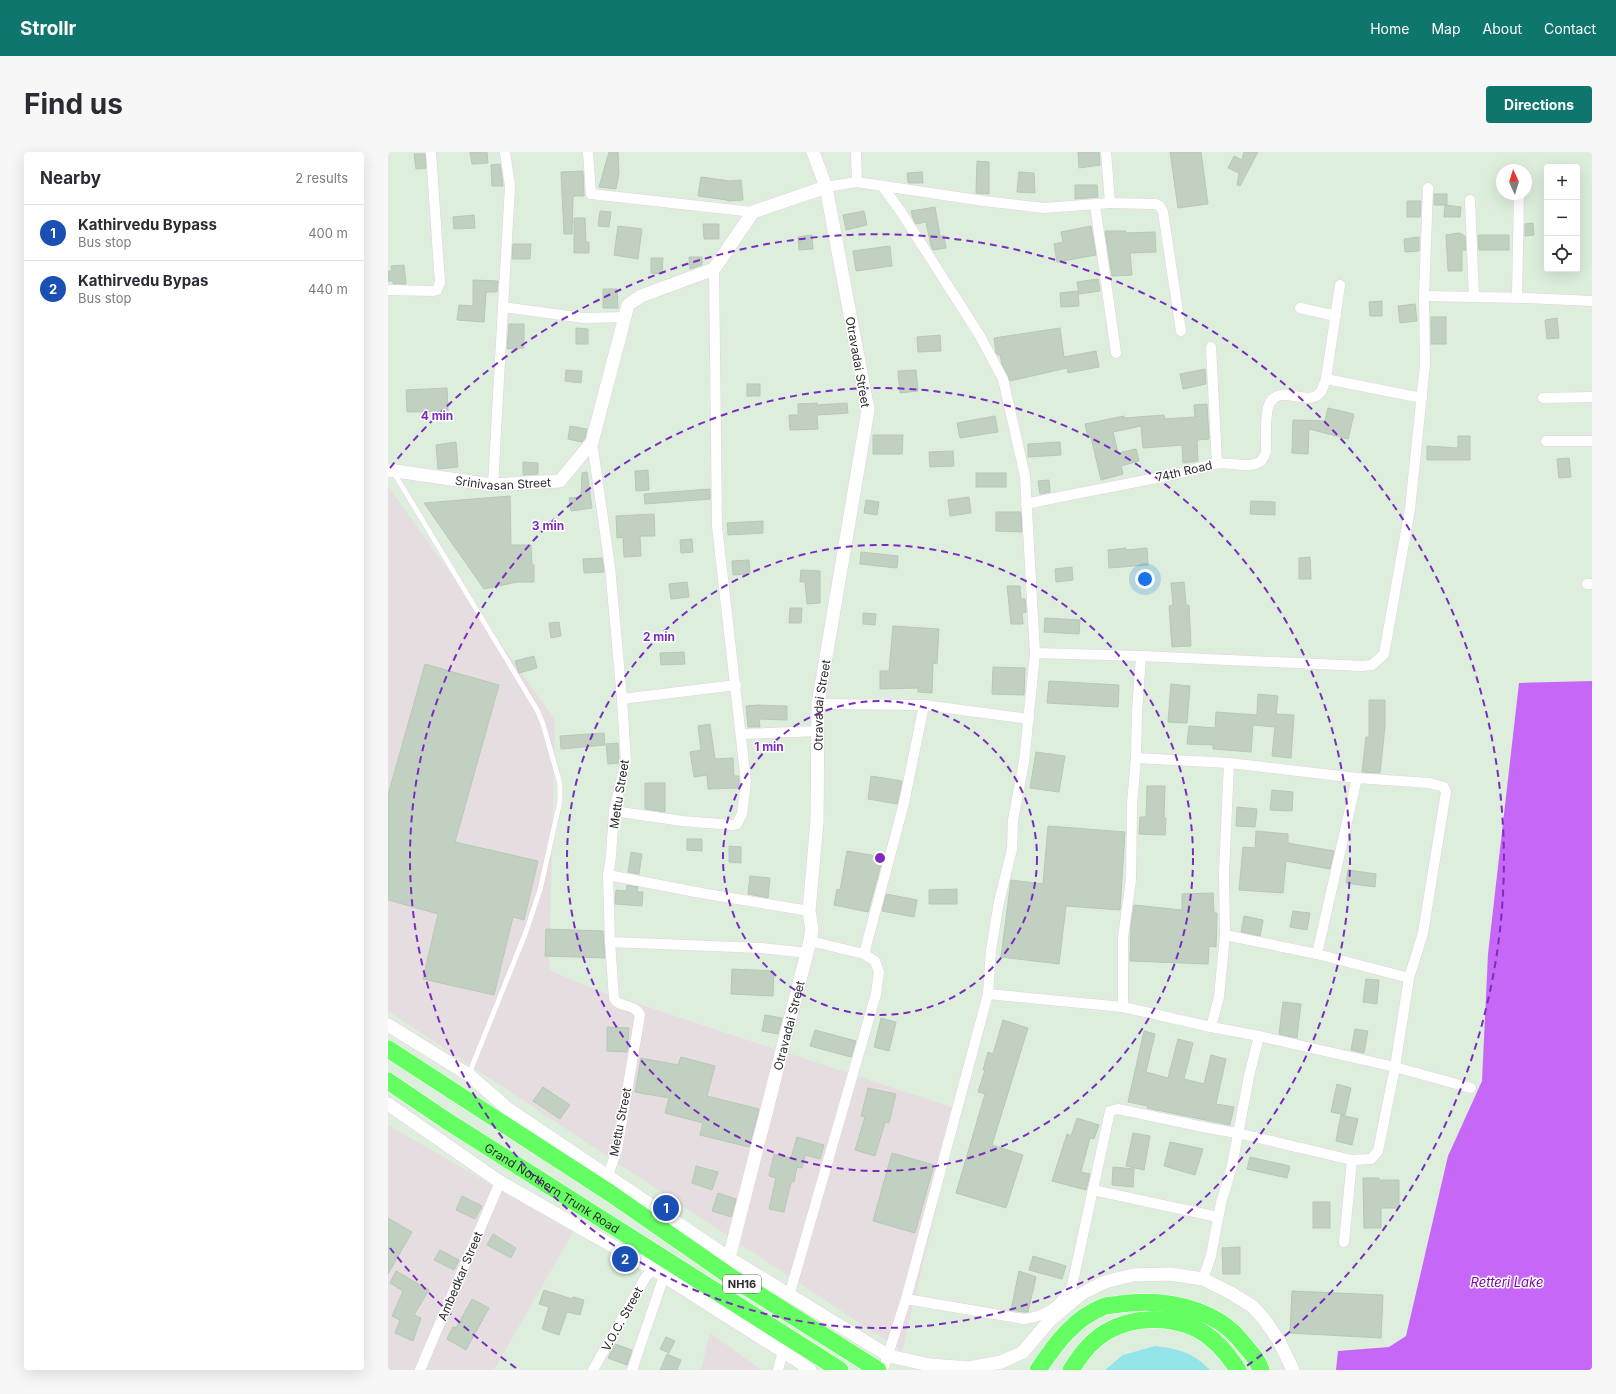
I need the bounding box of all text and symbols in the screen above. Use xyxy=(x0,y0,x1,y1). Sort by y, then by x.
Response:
text: Strollr xyxy=(20,17,76,40)
text: Home xyxy=(1370,20,1409,37)
text: Map xyxy=(1431,20,1461,37)
text: About xyxy=(1483,20,1522,37)
text: Contact xyxy=(1544,20,1596,37)
button: Directions xyxy=(1486,86,1592,123)
text: Find us xyxy=(24,87,123,121)
north arrow xyxy=(1496,164,1532,200)
map controls xyxy=(1544,164,1580,272)
button: + xyxy=(1544,164,1580,200)
text: Nearby xyxy=(40,168,101,188)
text: 2 results xyxy=(295,170,348,186)
button: − xyxy=(1544,200,1580,236)
text: Kathirvedu Bypass xyxy=(78,215,217,234)
text: 1 xyxy=(50,225,56,241)
text: 400 m xyxy=(308,225,348,241)
text: Bus stop xyxy=(78,234,131,250)
button: locate xyxy=(1544,236,1580,272)
text: Kathirvedu Bypas xyxy=(78,271,208,290)
text: 2 xyxy=(49,281,57,297)
text: 440 m xyxy=(308,281,348,297)
text: Bus stop xyxy=(78,290,131,306)
street label: Otravadai Street xyxy=(843,315,873,409)
text: 4 min xyxy=(421,408,453,423)
street label: 74th Road xyxy=(1154,457,1214,485)
street label: Srinivasan Street xyxy=(454,472,551,493)
text: 3 min xyxy=(532,518,564,533)
your location xyxy=(1135,569,1155,589)
text: 2 min xyxy=(643,629,675,644)
street label: Otravadai Street xyxy=(810,658,833,751)
text: 1 min xyxy=(754,739,784,754)
street label: Mettu Street xyxy=(606,758,632,830)
centre of rings xyxy=(873,851,887,865)
street label: Otravadai Street xyxy=(770,979,807,1072)
street label: Mettu Street xyxy=(606,1086,634,1158)
street label: Grand Northern Trunk Road xyxy=(482,1139,623,1236)
pin: 1 xyxy=(653,1193,679,1223)
street label: Ambedkar Street xyxy=(434,1229,486,1323)
pin: 2 xyxy=(612,1244,638,1274)
water label: Retteri Lake xyxy=(1471,1274,1543,1290)
road number: NH16 xyxy=(723,1275,761,1293)
street label: V.O.C. Street xyxy=(598,1284,646,1354)

